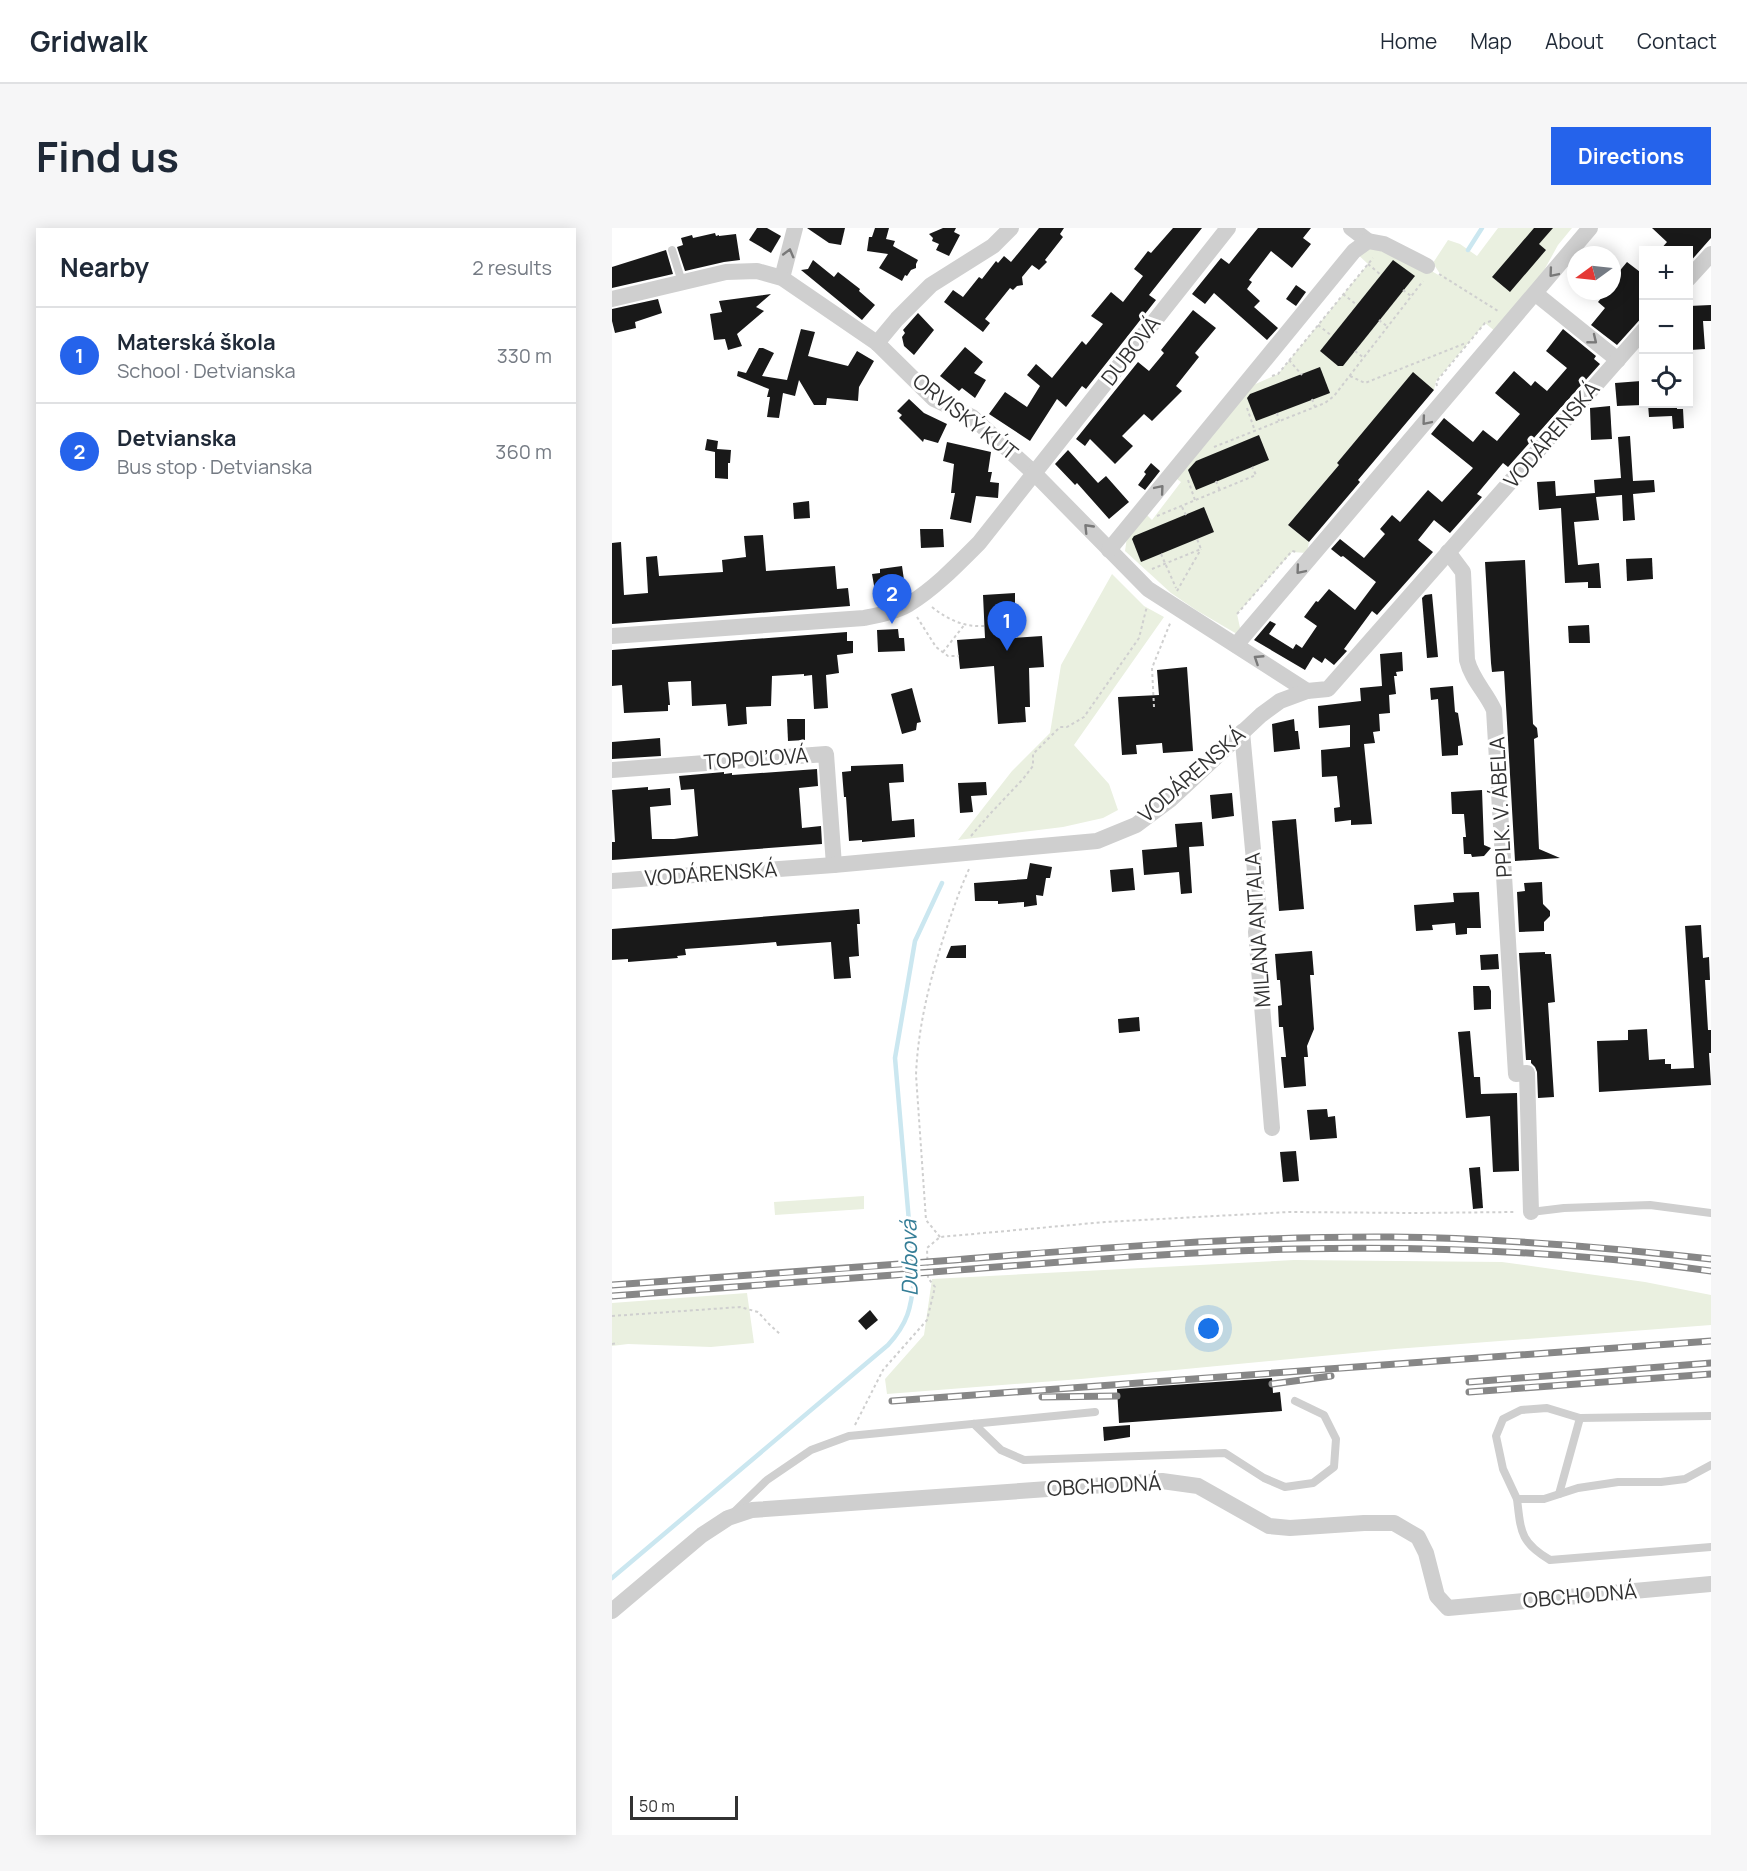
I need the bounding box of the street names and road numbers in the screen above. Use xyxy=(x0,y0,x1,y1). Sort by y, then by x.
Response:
street label: DUBOVÁ xyxy=(1094,310,1166,391)
street label: ORVISKÝ KÚT xyxy=(907,366,1024,466)
street label: VODÁRENSKÁ xyxy=(1497,375,1605,494)
street label: VODÁRENSKÁ xyxy=(1132,720,1251,828)
street label: PPLK. V. ÁBELA xyxy=(1482,736,1518,878)
street label: TOPOĽOVÁ xyxy=(703,740,809,776)
street label: MILANA ANTALA xyxy=(1238,851,1276,1009)
street label: VODÁRENSKÁ xyxy=(644,854,778,892)
street label: OBCHODNÁ xyxy=(1046,1468,1162,1502)
street label: OBCHODNÁ xyxy=(1522,1576,1638,1614)

